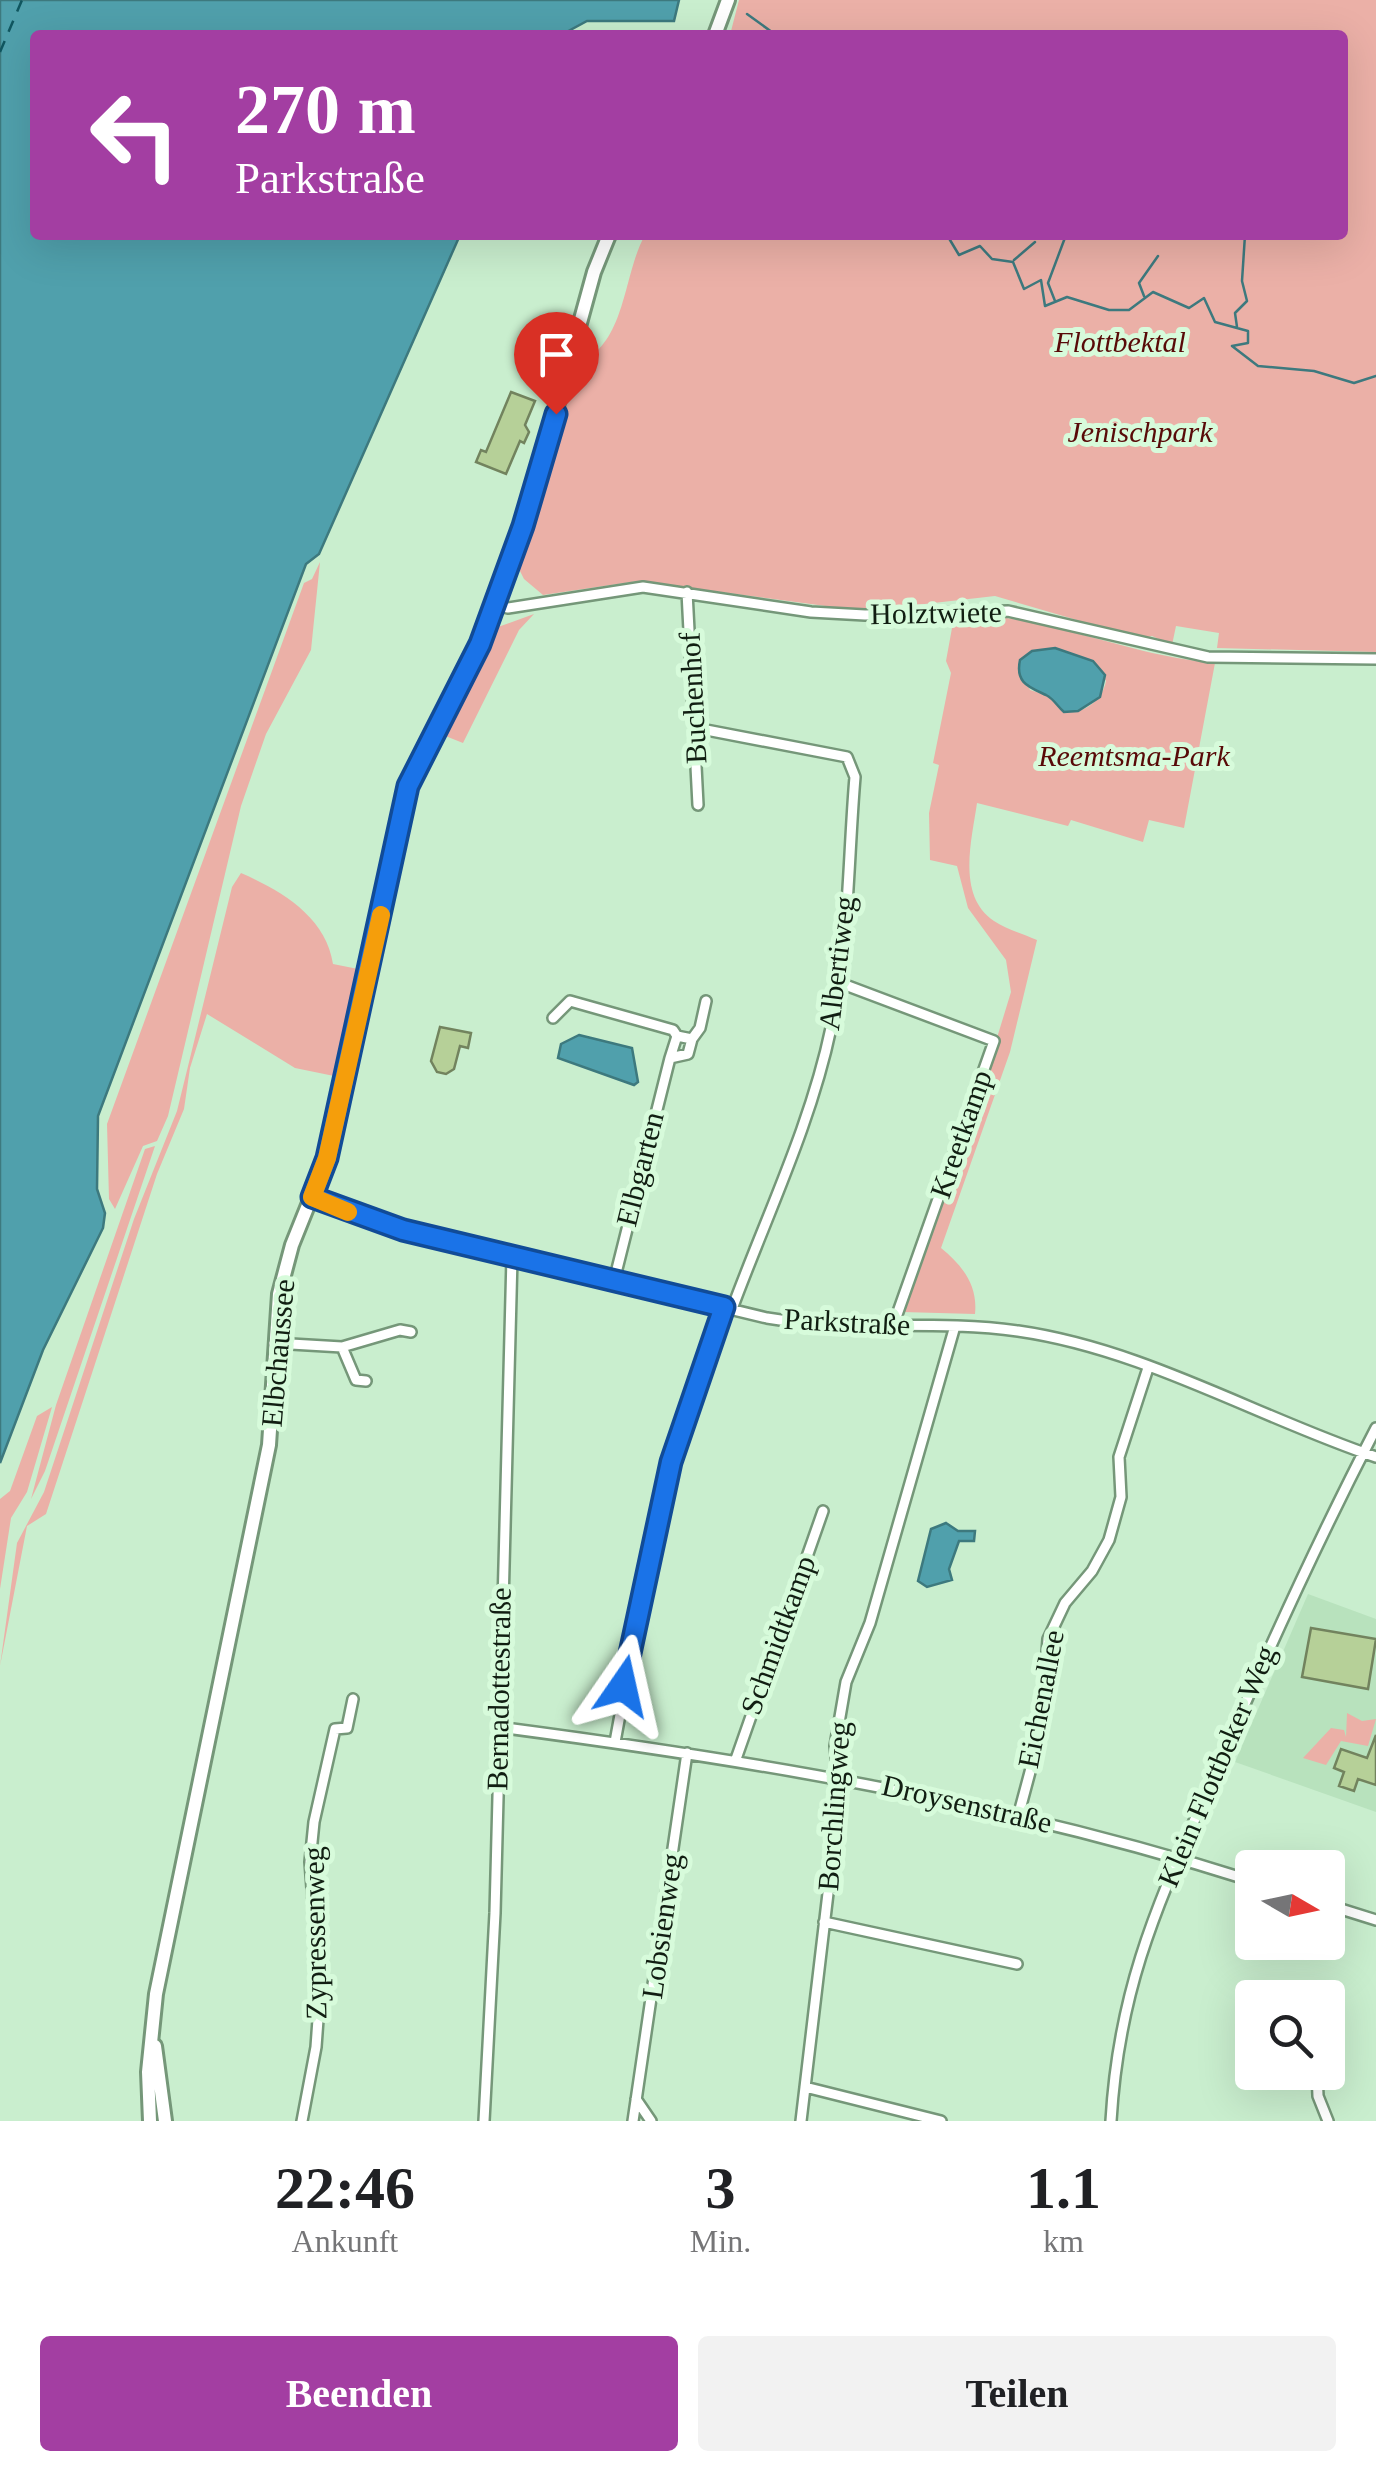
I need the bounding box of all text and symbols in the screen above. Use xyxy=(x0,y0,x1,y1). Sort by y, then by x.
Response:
icon: left xyxy=(70,70,200,200)
text: 270 m xyxy=(235,71,416,148)
text: Parkstraße xyxy=(235,153,425,203)
pin xyxy=(514,312,599,415)
park label: Flottbektal xyxy=(1053,325,1186,358)
icon: arrive xyxy=(529,327,584,382)
park label: Jenischpark xyxy=(1068,415,1213,448)
street label: Holztwiete xyxy=(870,595,1002,630)
street label: Buchenhof xyxy=(673,631,712,765)
park label: Reemtsma-Park xyxy=(1037,739,1230,772)
street label: Albertiweg xyxy=(812,894,861,1032)
street label: Kreetkamp xyxy=(923,1065,998,1202)
street label: Elbgarten xyxy=(609,1108,670,1229)
street label: Elbchaussee xyxy=(255,1278,300,1428)
street label: Parkstraße xyxy=(783,1302,911,1341)
street label: Schmidtkamp xyxy=(734,1551,822,1719)
street label: Bernadottestraße xyxy=(480,1587,517,1791)
street label: Eichenallee xyxy=(1011,1627,1070,1771)
position arrow xyxy=(571,1634,675,1738)
street label: Klein Flottbeker Weg xyxy=(1151,1640,1282,1891)
street label: Borchlingweg xyxy=(811,1720,856,1892)
street label: Droysenstraße xyxy=(879,1768,1055,1839)
street label: Zypressenweg xyxy=(296,1846,333,2020)
north arrow xyxy=(1235,1850,1345,1960)
map controls xyxy=(1235,1850,1345,2090)
street label: Lobsienweg xyxy=(635,1851,688,2001)
button: search xyxy=(1235,1980,1345,2090)
text: 22:46 xyxy=(275,2155,415,2221)
text: 3 xyxy=(705,2155,735,2221)
text: 1.1 xyxy=(1026,2155,1101,2221)
text: Ankunft xyxy=(292,2223,398,2259)
text: Min. xyxy=(690,2223,751,2259)
text: km xyxy=(1043,2223,1084,2259)
button: Beenden xyxy=(40,2336,678,2451)
button: Teilen xyxy=(698,2336,1336,2451)

